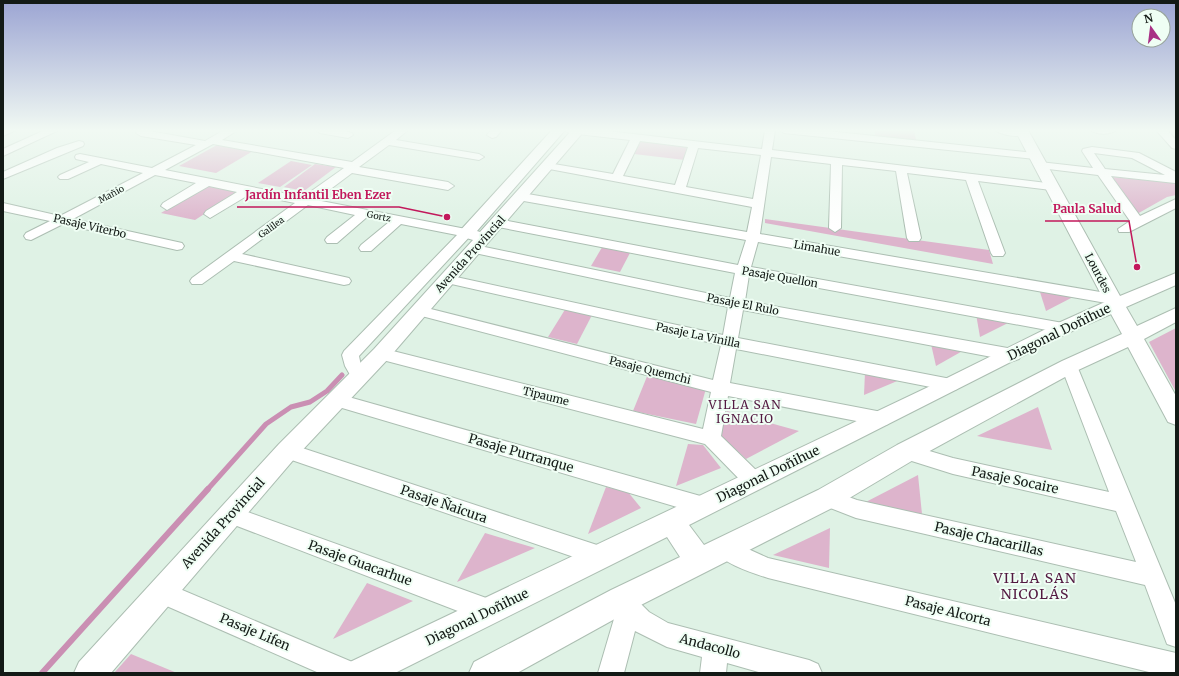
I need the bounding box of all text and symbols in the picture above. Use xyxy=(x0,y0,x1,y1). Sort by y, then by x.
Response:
north arrow xyxy=(1131,8,1171,48)
text: N xyxy=(1143,10,1155,26)
street label: Mañio xyxy=(96,183,126,205)
callout: Jardín Infantil Eben Ezer xyxy=(237,183,399,207)
text: Jardín Infantil Eben Ezer xyxy=(244,187,391,202)
callout: Paula Salud xyxy=(1045,197,1129,221)
text: Paula Salud xyxy=(1053,201,1122,216)
street label: Gortz xyxy=(366,208,392,224)
street label: Pasaje Viterbo xyxy=(52,211,128,241)
street label: Avenida Provincial xyxy=(431,212,509,296)
street label: Galilea xyxy=(256,214,286,240)
street label: Limahue xyxy=(793,237,841,259)
street label: Lourdes xyxy=(1082,251,1114,295)
street label: Pasaje Quellon xyxy=(741,263,820,291)
street label: Pasaje El Rulo xyxy=(706,290,781,318)
street label: Diagonal Doñihue xyxy=(1005,300,1114,364)
street label: Pasaje La Vinilla xyxy=(655,319,742,351)
street label: Pasaje Quemchi xyxy=(608,353,693,387)
street label: Tipaume xyxy=(521,383,571,409)
district label: VILLA SAN IGNACIO xyxy=(708,397,781,426)
street label: Pasaje Purranque xyxy=(466,430,576,476)
street label: Diagonal Doñihue xyxy=(714,442,823,506)
street label: Pasaje Socaire xyxy=(970,463,1060,498)
street label: Avenida Provincial xyxy=(177,474,268,573)
street label: Pasaje Ñaicura xyxy=(398,481,490,527)
street label: Pasaje Chacarillas xyxy=(933,518,1045,560)
street label: Pasaje Guacarhue xyxy=(306,536,414,590)
district label: VILLA SAN NICOLÁS xyxy=(992,569,1077,603)
street label: Diagonal Doñihue xyxy=(423,585,532,649)
street label: Pasaje Alcorta xyxy=(903,592,993,630)
street label: Pasaje Lifen xyxy=(217,610,293,655)
street label: Andacollo xyxy=(677,629,743,662)

